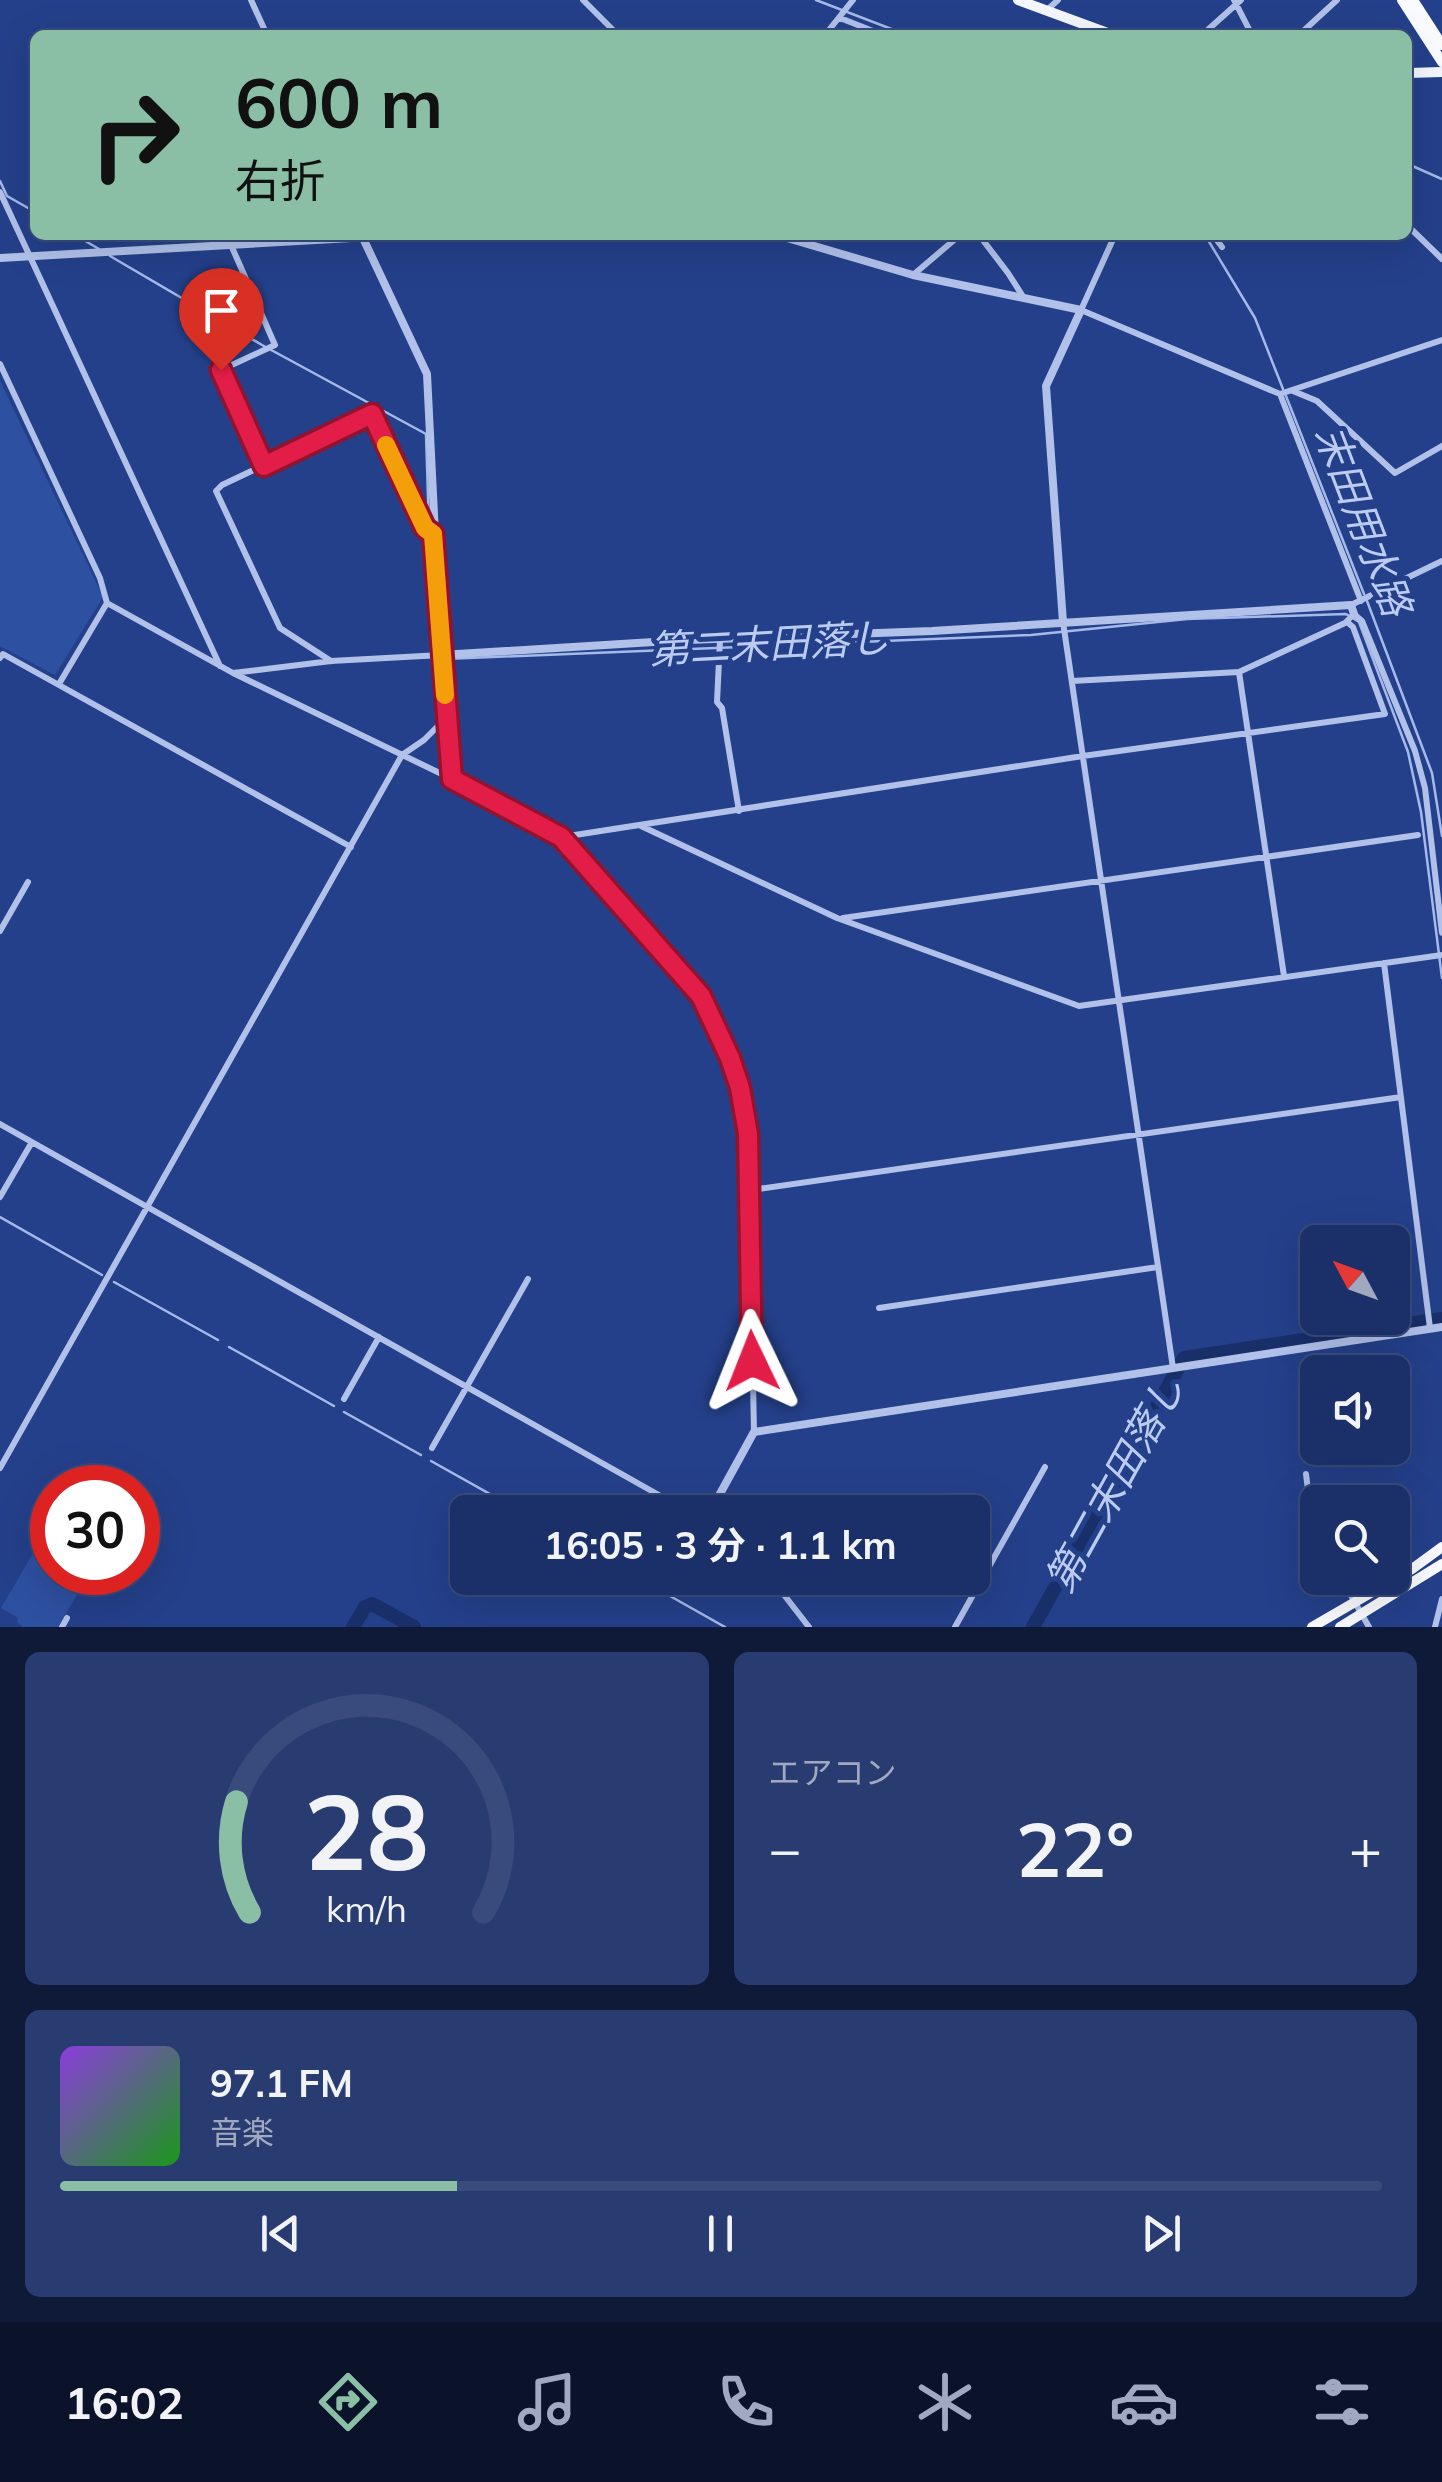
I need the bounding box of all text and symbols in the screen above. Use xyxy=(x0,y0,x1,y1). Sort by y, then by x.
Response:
text: 600 m xyxy=(235,58,443,146)
icon: right xyxy=(70,70,200,200)
text: 右折 xyxy=(235,152,325,208)
pin xyxy=(179,268,264,371)
icon: arrive xyxy=(194,283,249,338)
water label: 末田用水路 xyxy=(1305,418,1424,625)
water label: 第二末田落し xyxy=(648,612,890,674)
north arrow xyxy=(1300,1225,1410,1335)
map controls xyxy=(1300,1225,1410,1595)
position arrow xyxy=(700,1309,804,1413)
button: sound xyxy=(1300,1355,1410,1465)
water label: 第二末田落し xyxy=(1034,1366,1194,1600)
speed limit sign: 30 xyxy=(30,1465,160,1595)
button: search xyxy=(1300,1485,1410,1595)
text: 16:05 · 3 分 · 1.1 km xyxy=(543,1521,897,1569)
text: エアコン xyxy=(769,1752,897,1792)
text: 28 xyxy=(304,1765,429,1896)
text: 22° xyxy=(1016,1802,1134,1896)
text: − xyxy=(769,1814,802,1883)
text: + xyxy=(1349,1814,1382,1883)
text: km/h xyxy=(326,1886,407,1931)
text: 97.1 FM xyxy=(210,2059,353,2107)
text: 音楽 xyxy=(210,2112,274,2152)
icon: previous xyxy=(253,2206,308,2261)
icon: pause xyxy=(693,2206,748,2261)
icon: next xyxy=(1134,2206,1189,2261)
icon: directions xyxy=(313,2367,383,2437)
icon: music xyxy=(512,2367,582,2437)
icon: phone xyxy=(711,2367,781,2437)
icon: climate xyxy=(910,2367,980,2437)
icon: car xyxy=(1109,2367,1179,2437)
icon: filters xyxy=(1307,2367,1377,2437)
text: 16:02 xyxy=(64,2374,184,2430)

